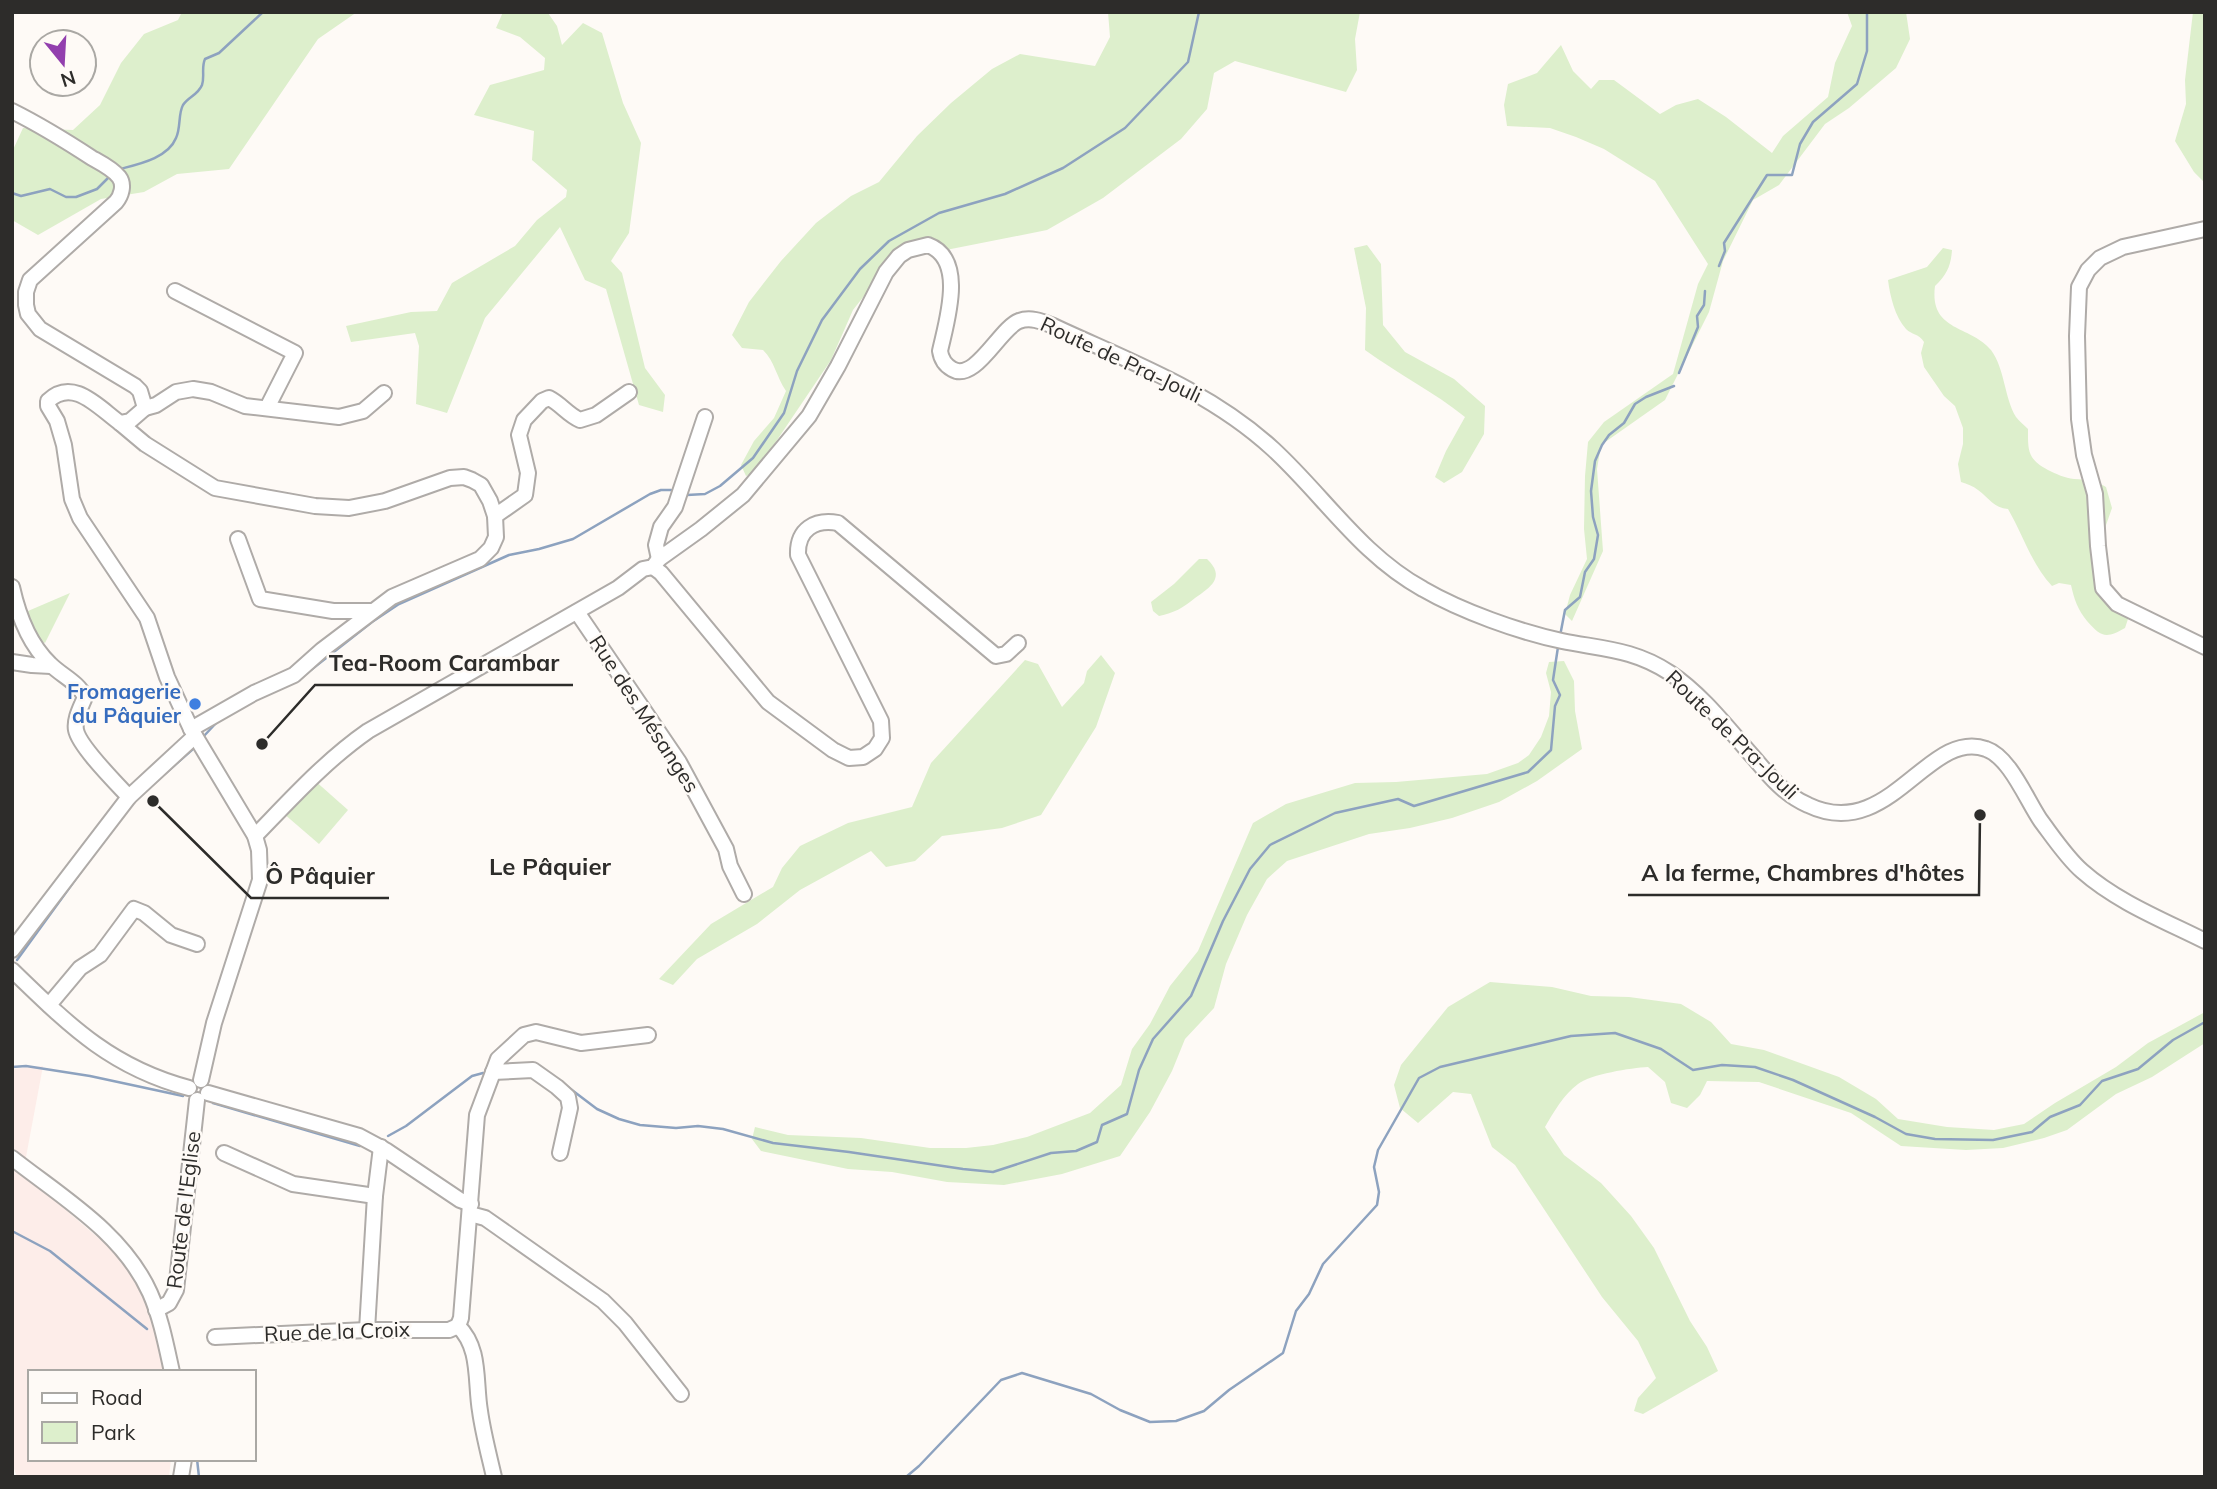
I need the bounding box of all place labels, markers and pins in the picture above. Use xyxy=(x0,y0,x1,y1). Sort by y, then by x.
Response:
callout: Tea-Room Carambar xyxy=(315,641,573,685)
place label: Fromagerie du Pâquier xyxy=(67,678,182,728)
marker: Fromagerie du Pâquier xyxy=(187,696,203,712)
callout: A la ferme, Chambres d'hôtes xyxy=(1628,851,1979,895)
callout: Ô Pâquier xyxy=(251,854,389,898)

